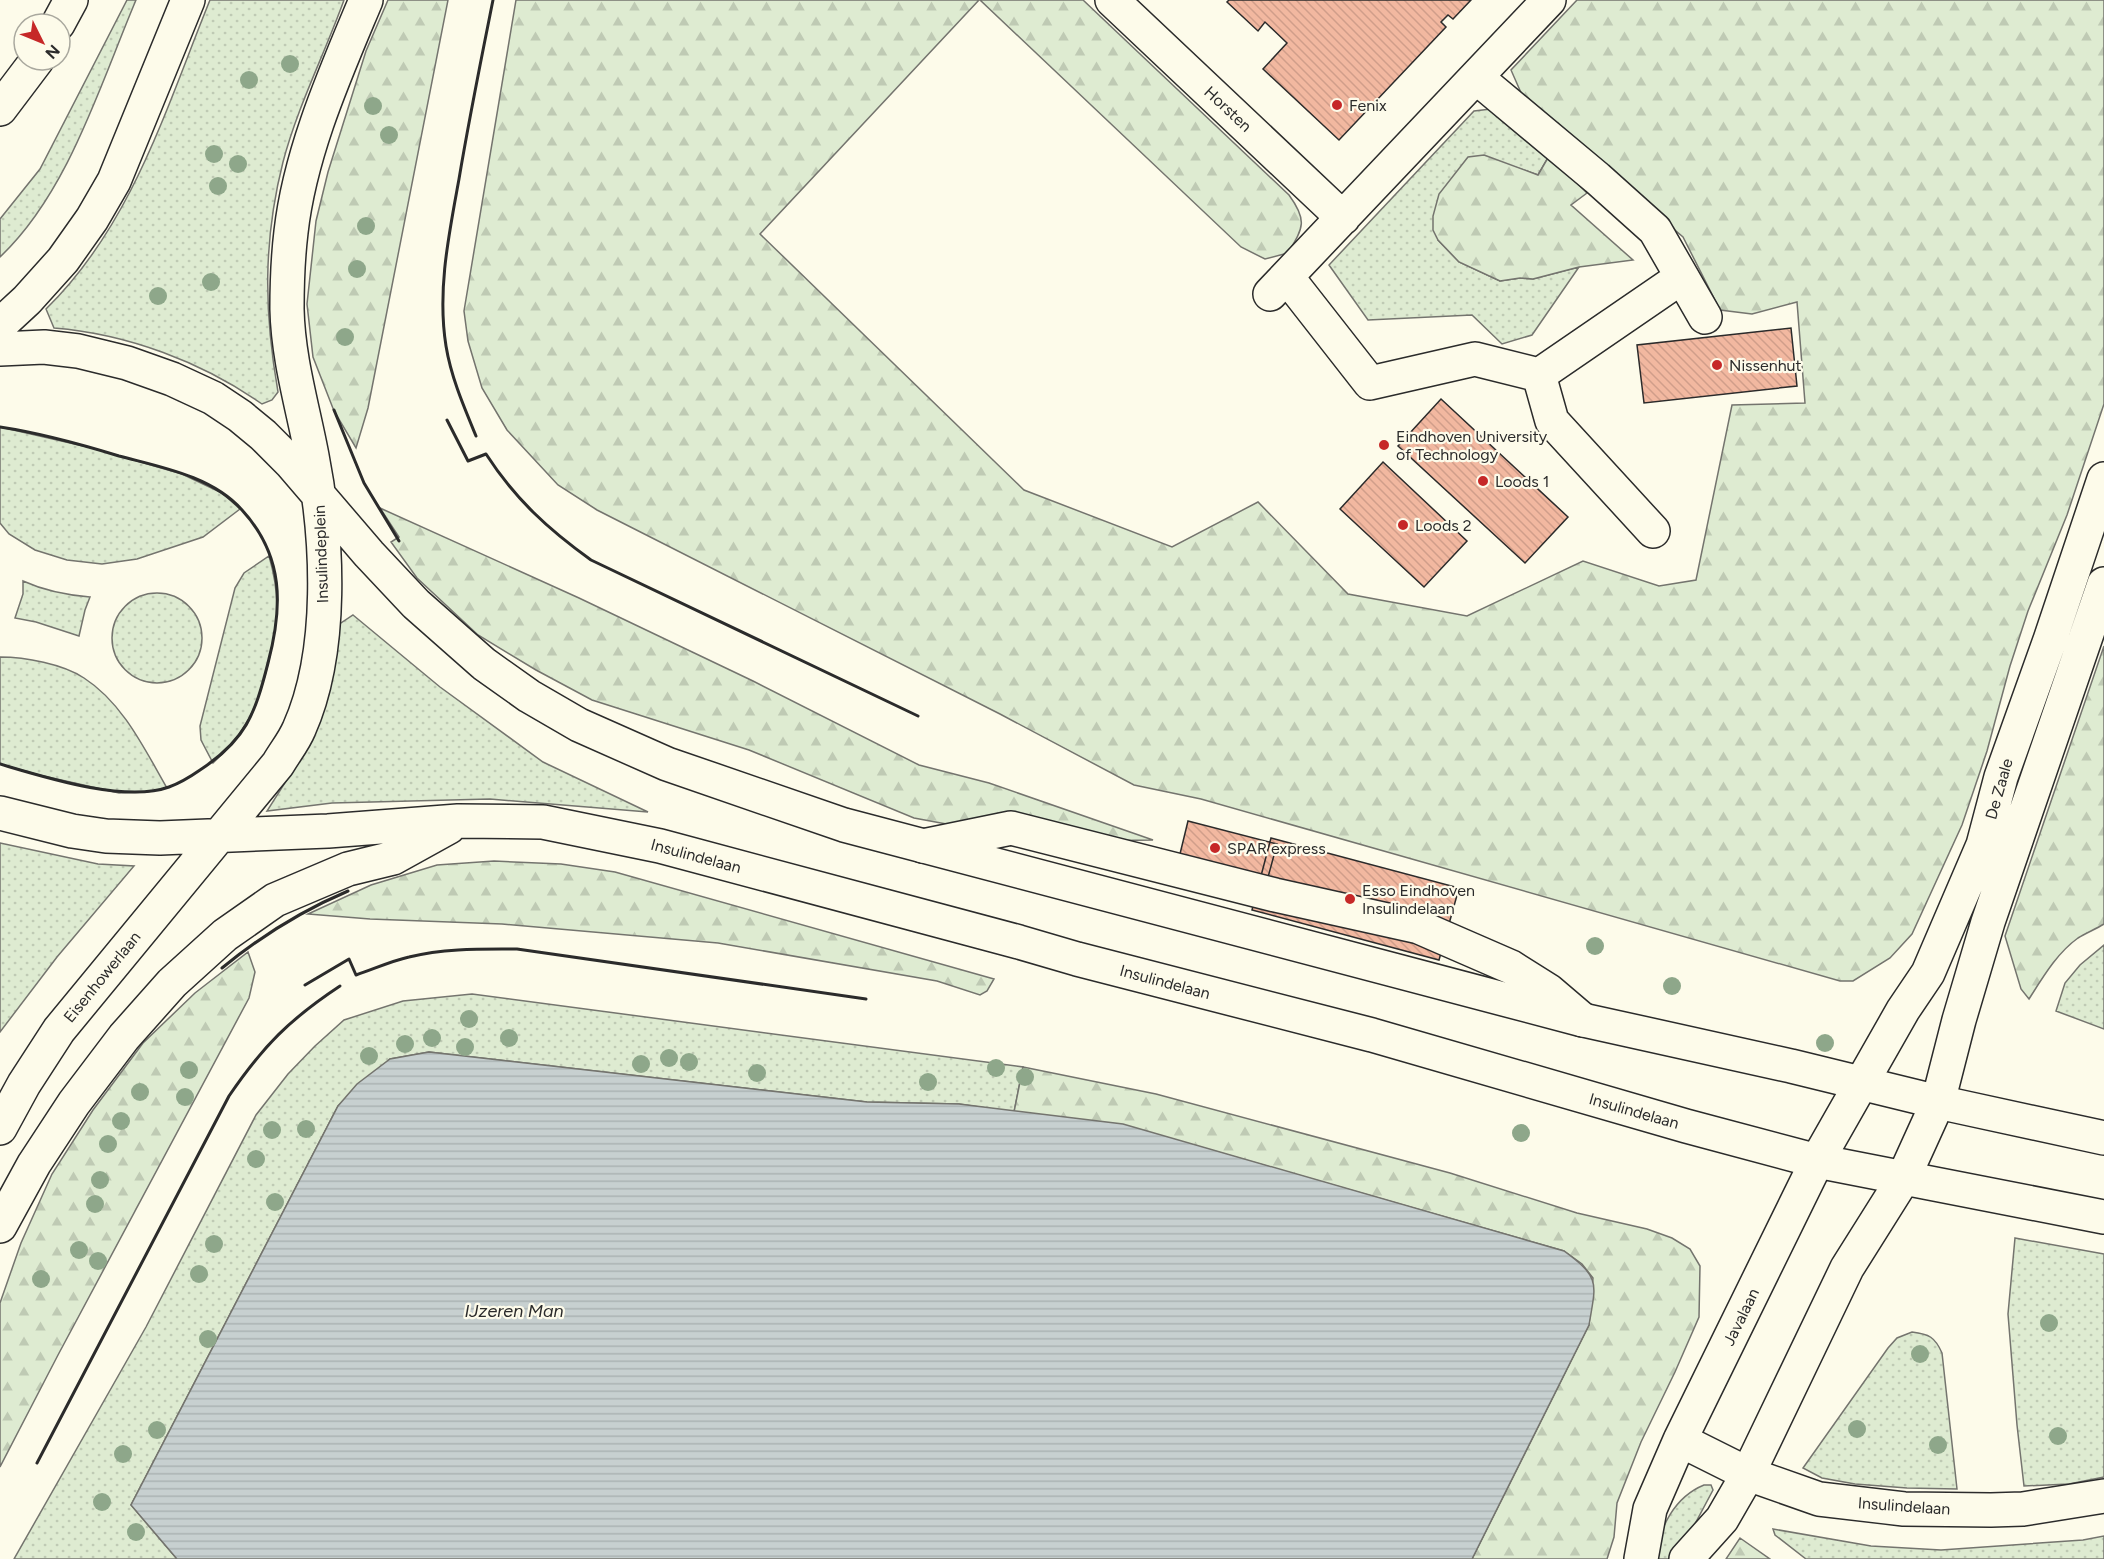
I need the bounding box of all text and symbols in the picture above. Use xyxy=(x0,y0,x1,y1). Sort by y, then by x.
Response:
north arrow xyxy=(12,12,72,72)
text: N xyxy=(41,41,64,63)
street label: Horsten xyxy=(1200,82,1256,136)
place label: Fenix xyxy=(1349,96,1387,115)
marker: Fenix xyxy=(1330,98,1344,112)
place label: Nissenhut xyxy=(1729,356,1802,375)
marker: Nissenhut xyxy=(1710,358,1724,372)
place label: Eindhoven University of Technology xyxy=(1396,427,1548,464)
marker: Eindhoven University of Technology xyxy=(1377,438,1391,452)
place label: Loods 1 xyxy=(1495,472,1549,491)
marker: Loods 1 xyxy=(1476,474,1490,488)
street label: Insulindeplein xyxy=(310,504,332,603)
place label: Loods 2 xyxy=(1415,516,1472,535)
marker: Loods 2 xyxy=(1396,518,1410,532)
street label: De Zaale xyxy=(1981,756,2017,822)
street label: Insulindelaan xyxy=(649,835,743,877)
place label: SPAR express xyxy=(1227,839,1326,858)
marker: SPAR express xyxy=(1208,841,1222,855)
place label: Esso Eindhoven Insulindelaan xyxy=(1362,881,1475,918)
marker: Esso Eindhoven Insulindelaan xyxy=(1343,892,1357,906)
street label: Eisenhowerlaan xyxy=(60,928,145,1026)
street label: Insulindelaan xyxy=(1118,961,1212,1003)
street label: Insulindelaan xyxy=(1587,1089,1681,1133)
street label: Javalaan xyxy=(1719,1285,1763,1349)
water label: IJzeren Man xyxy=(464,1300,564,1322)
street label: Insulindelaan xyxy=(1857,1493,1951,1519)

